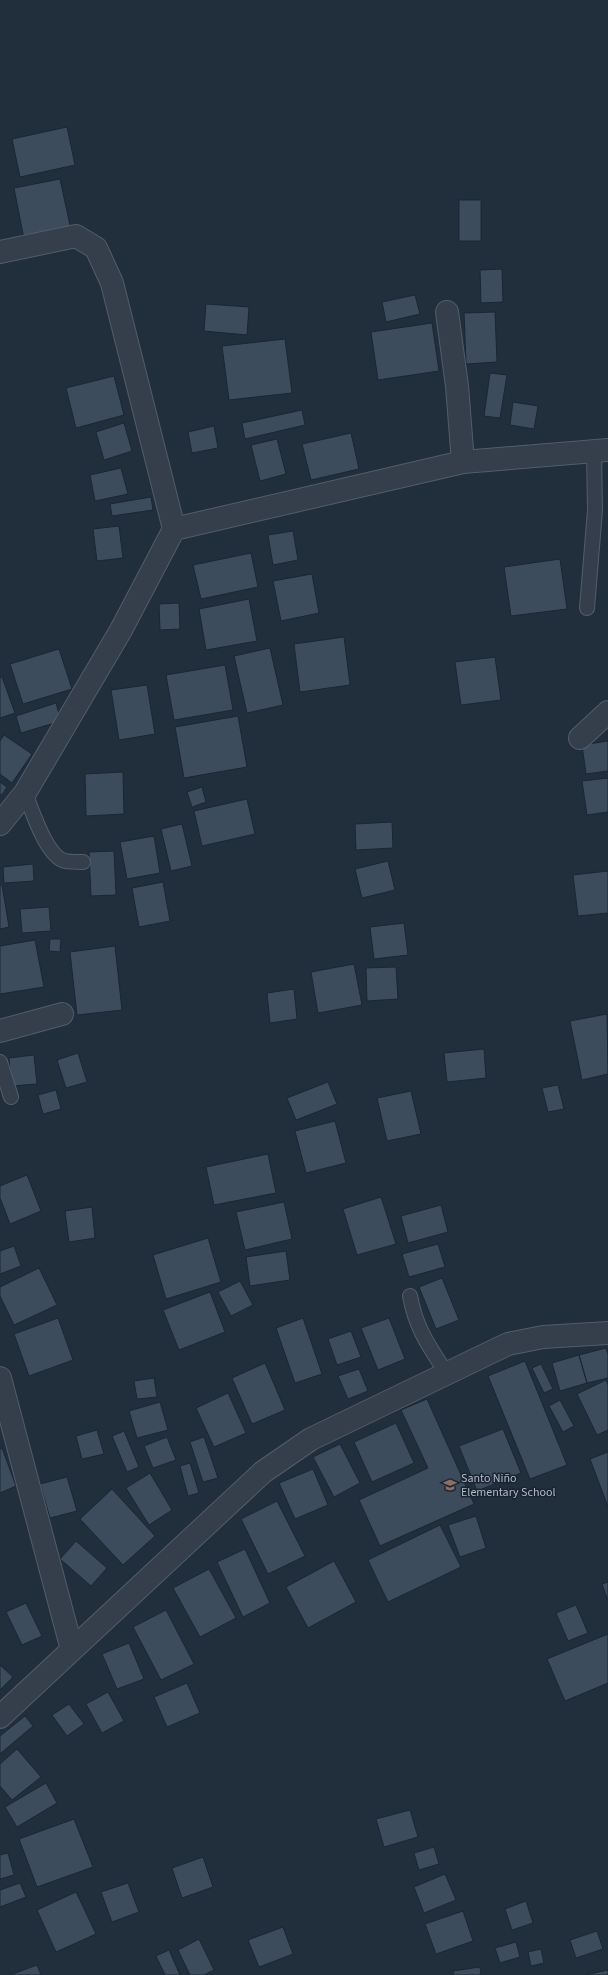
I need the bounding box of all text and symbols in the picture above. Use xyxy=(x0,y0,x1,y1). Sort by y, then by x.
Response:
place label: Santo Niño Elementary School xyxy=(461,1470,556,1501)
school or university icon: Santo Niño Elementary School xyxy=(442,1477,458,1493)

